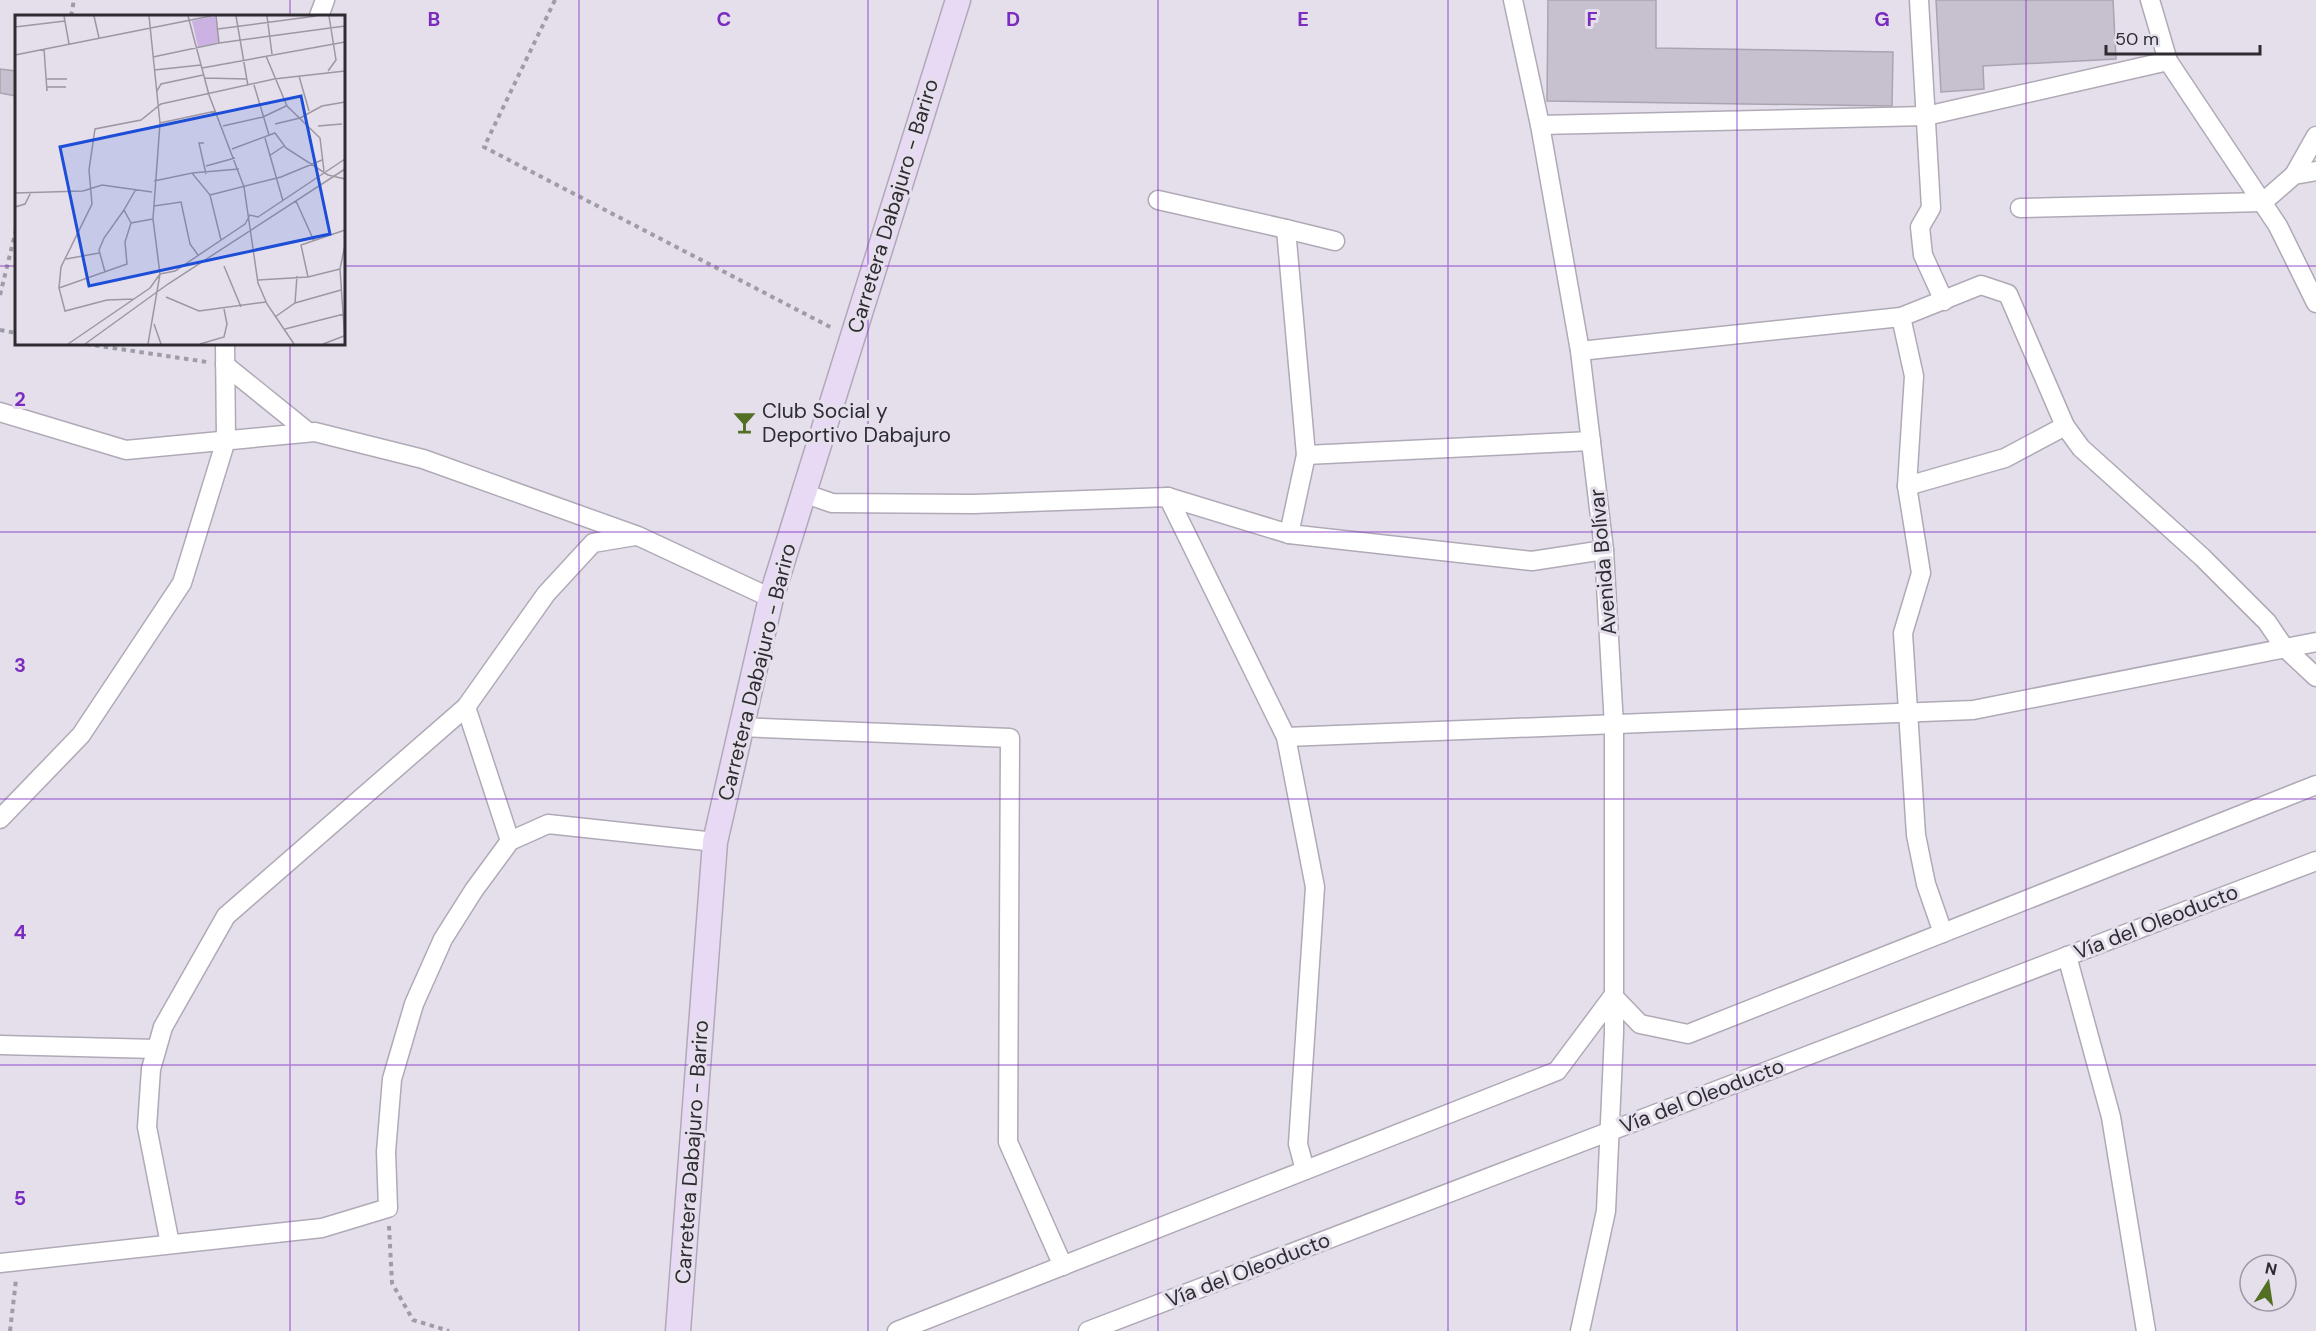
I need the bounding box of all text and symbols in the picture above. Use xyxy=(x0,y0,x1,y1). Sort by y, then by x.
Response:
text: B xyxy=(428,6,440,32)
text: C xyxy=(717,6,731,32)
text: D xyxy=(1006,6,1020,32)
text: E xyxy=(1297,6,1309,32)
text: F xyxy=(1586,6,1598,32)
text: G xyxy=(1874,6,1890,32)
inset map xyxy=(15,15,345,345)
scale bar xyxy=(2106,18,2260,56)
text: 50 m xyxy=(2115,27,2159,51)
street label: Carretera Dabajuro - Bariro xyxy=(841,75,945,337)
text: 2 xyxy=(14,386,26,412)
place label: Club Social y Deportivo Dabajuro xyxy=(762,397,951,449)
bar icon: Club Social y Deportivo Dabajuro xyxy=(731,410,757,436)
street label: Avenida Bolívar xyxy=(1583,487,1623,636)
street label: Carretera Dabajuro - Bariro xyxy=(711,540,803,804)
text: 3 xyxy=(14,652,26,678)
street label: Vía del Oleoducto xyxy=(2070,878,2242,966)
text: 4 xyxy=(14,919,27,945)
street label: Carretera Dabajuro - Bariro xyxy=(669,1019,715,1285)
street label: Vía del Oleoducto xyxy=(1616,1052,1788,1140)
text: 5 xyxy=(14,1185,26,1211)
street label: Vía del Oleoducto xyxy=(1162,1226,1334,1314)
north arrow xyxy=(2238,1253,2298,1313)
text: N xyxy=(2263,1257,2279,1280)

